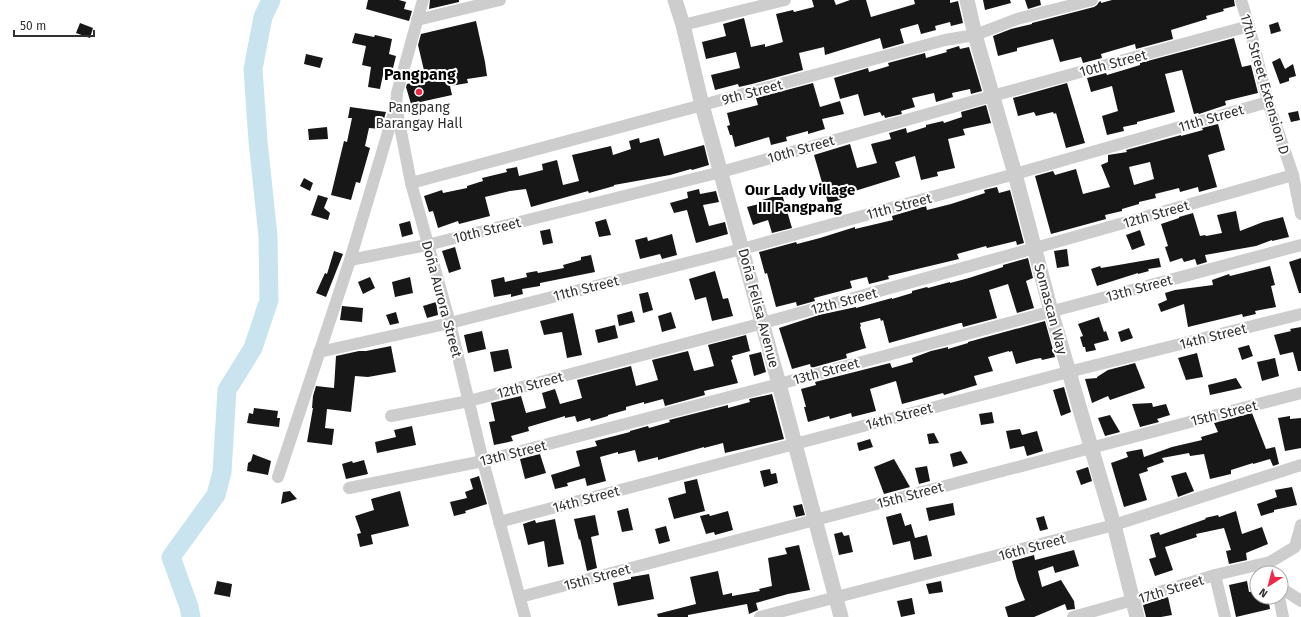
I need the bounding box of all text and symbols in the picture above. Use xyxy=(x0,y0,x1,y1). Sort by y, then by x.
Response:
scale bar xyxy=(14,12,94,38)
street label: 17th Street Extension D xyxy=(1236,12,1293,156)
text: 50 m xyxy=(20,19,46,33)
street label: 10th Street xyxy=(1078,46,1149,81)
district label: Pangpang xyxy=(384,65,456,84)
street label: 9th Street xyxy=(720,76,785,109)
marker: Pangpang Barangay Hall xyxy=(414,87,424,97)
place label: Pangpang Barangay Hall xyxy=(375,99,463,132)
street label: 11th Street xyxy=(1177,101,1247,136)
street label: 10th Street xyxy=(766,132,837,167)
district label: Our Lady Village III Pangpang xyxy=(745,181,855,216)
street label: 11th Street xyxy=(865,189,935,223)
street label: 12th Street xyxy=(1121,197,1192,232)
street label: 10th Street xyxy=(452,214,523,247)
street label: Doña Aurora Street xyxy=(418,239,466,360)
street label: Doña Felisa Avenue xyxy=(734,247,783,370)
street label: Somascan Way xyxy=(1030,262,1071,357)
street label: 13th Street xyxy=(1104,271,1175,305)
street label: 11th Street xyxy=(552,272,622,305)
street label: 12th Street xyxy=(809,284,880,318)
street label: 14th Street xyxy=(1178,320,1249,353)
street label: 13th Street xyxy=(791,354,862,388)
street label: 12th Street xyxy=(495,368,566,402)
street label: 15th Street xyxy=(1189,397,1260,430)
street label: 14th Street xyxy=(864,399,935,434)
street label: 13th Street xyxy=(478,437,549,470)
street label: 15th Street xyxy=(875,478,946,512)
street label: 14th Street xyxy=(551,482,622,517)
street label: 16th Street xyxy=(997,530,1068,565)
street label: 15th Street xyxy=(562,560,633,594)
north arrow xyxy=(1249,565,1289,605)
street label: 17th Street xyxy=(1137,571,1207,607)
text: N xyxy=(1257,585,1270,600)

